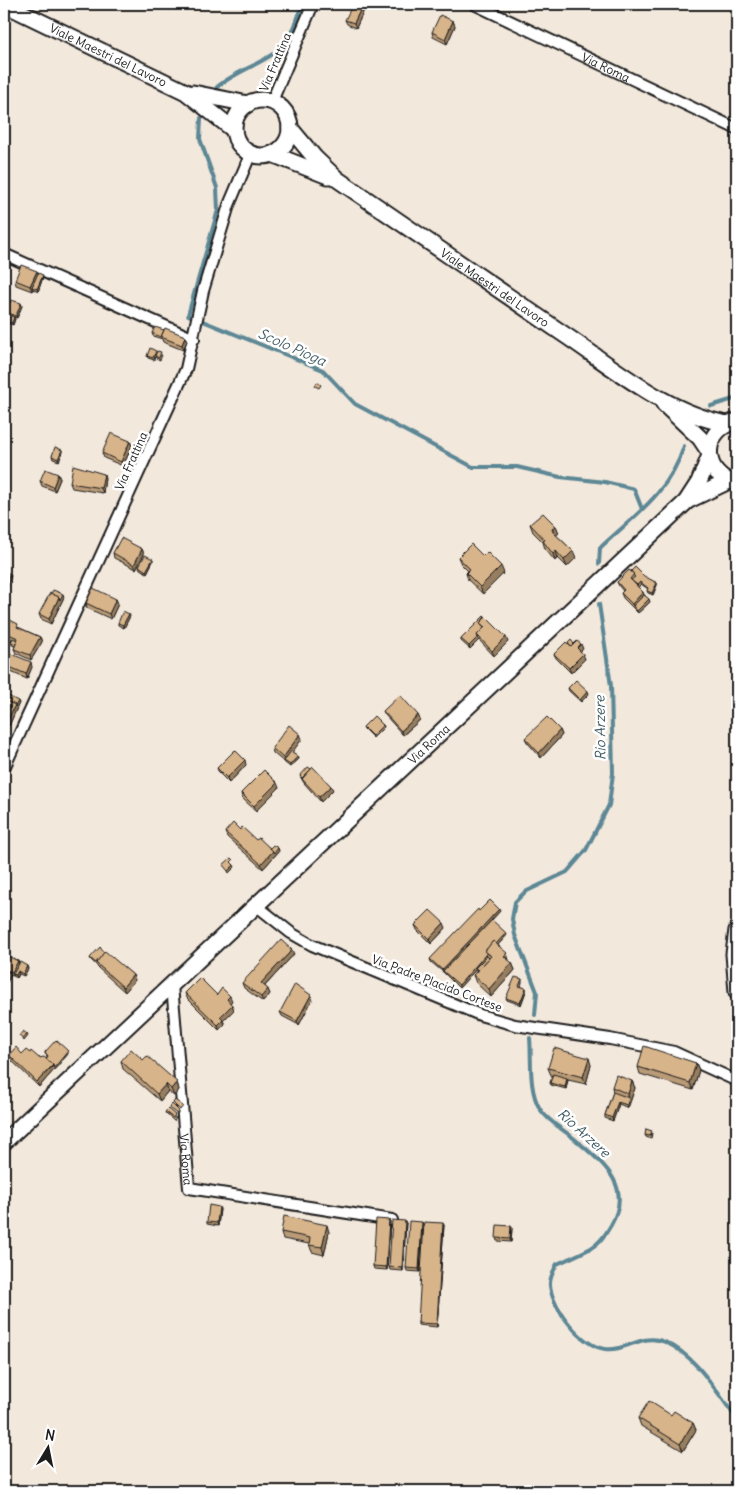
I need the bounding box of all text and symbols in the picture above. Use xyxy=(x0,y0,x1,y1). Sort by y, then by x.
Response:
street label: Viale Maestri del Lavoro xyxy=(47,20,170,89)
street label: Via Frattina xyxy=(256,30,294,94)
street label: Via Roma xyxy=(580,49,633,85)
street label: Viale Maestri del Lavoro xyxy=(438,245,553,330)
water label: Scolo Pioga xyxy=(255,324,330,370)
street label: Via Frattina xyxy=(111,429,151,493)
water label: Rio Arzere xyxy=(590,694,610,761)
street label: Via Roma xyxy=(404,721,452,767)
street label: Via Padre Placido Cortese xyxy=(370,951,504,1015)
water label: Rio Arzere xyxy=(554,1105,615,1162)
street label: Via Roma xyxy=(177,1133,196,1186)
north arrow xyxy=(22,1422,72,1472)
text: N xyxy=(44,1425,57,1445)

